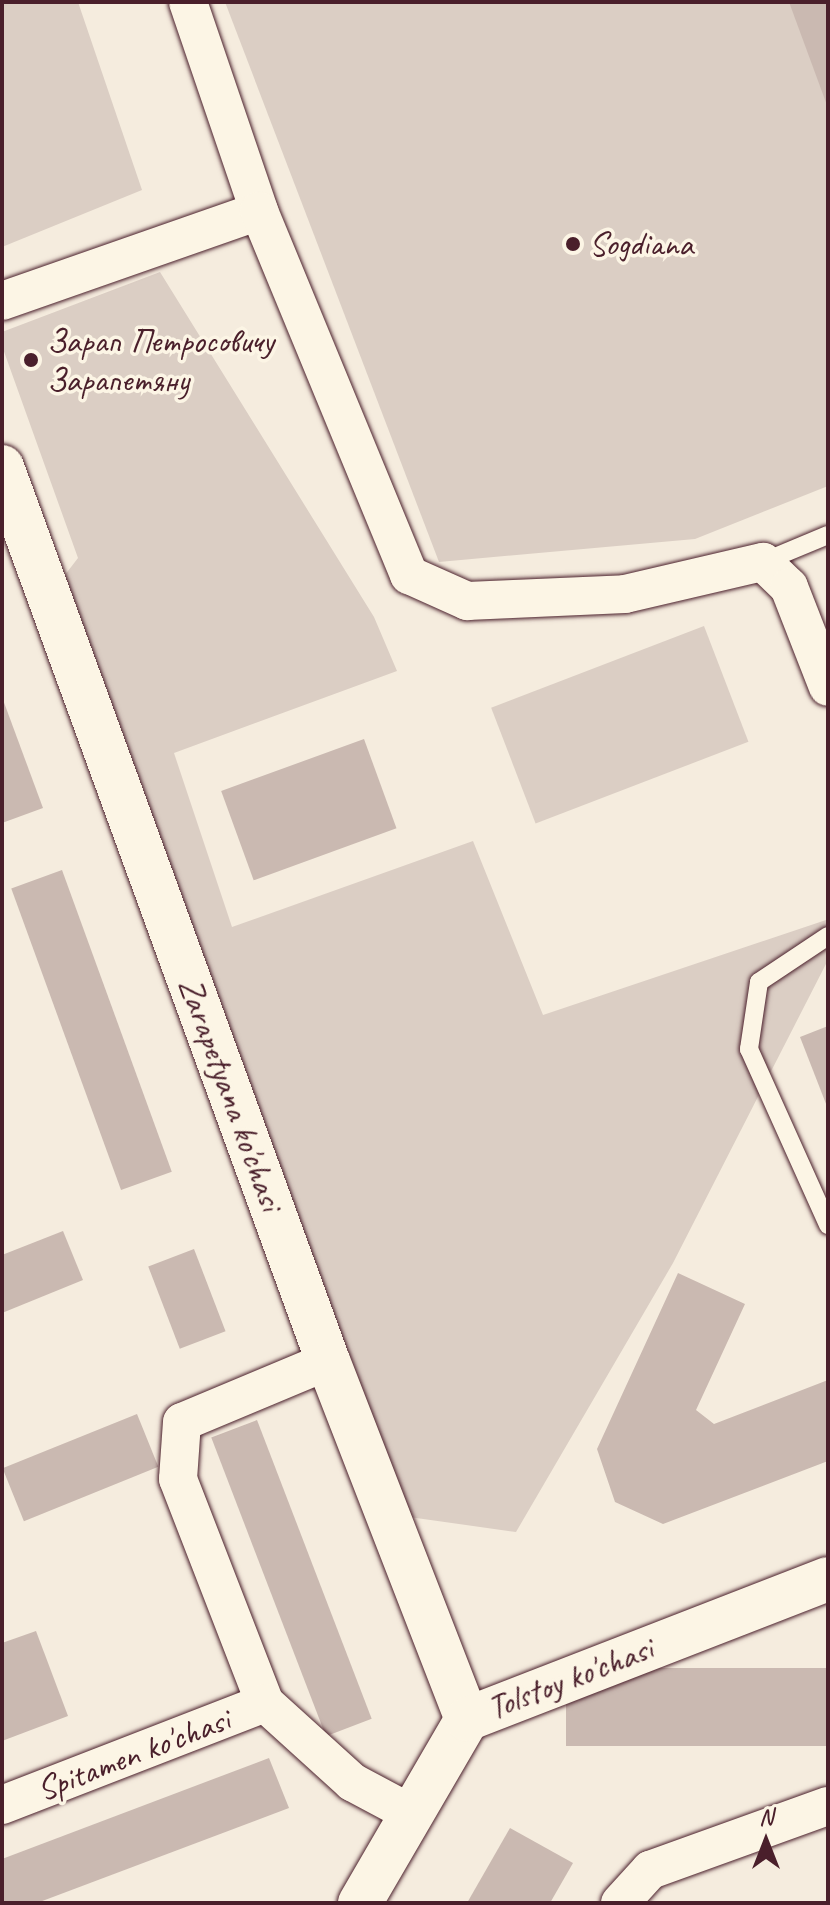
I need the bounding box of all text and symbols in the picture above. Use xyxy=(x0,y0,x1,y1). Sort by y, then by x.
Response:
place label: Sogdiana xyxy=(589,224,693,264)
marker: Sogdiana xyxy=(564,235,582,253)
place label: Зарап Петросовичу Зарапетяну xyxy=(47,320,273,400)
marker: Зарап Петросовичу Зарапетяну xyxy=(22,351,40,369)
street label: Zarapetyana ko'chasi xyxy=(170,972,292,1216)
street label: Tolstoy ko'chasi xyxy=(481,1628,659,1728)
street label: Spitamen ko'chasi xyxy=(31,1699,235,1809)
north arrow xyxy=(726,1801,806,1881)
text: N xyxy=(759,1803,773,1831)

